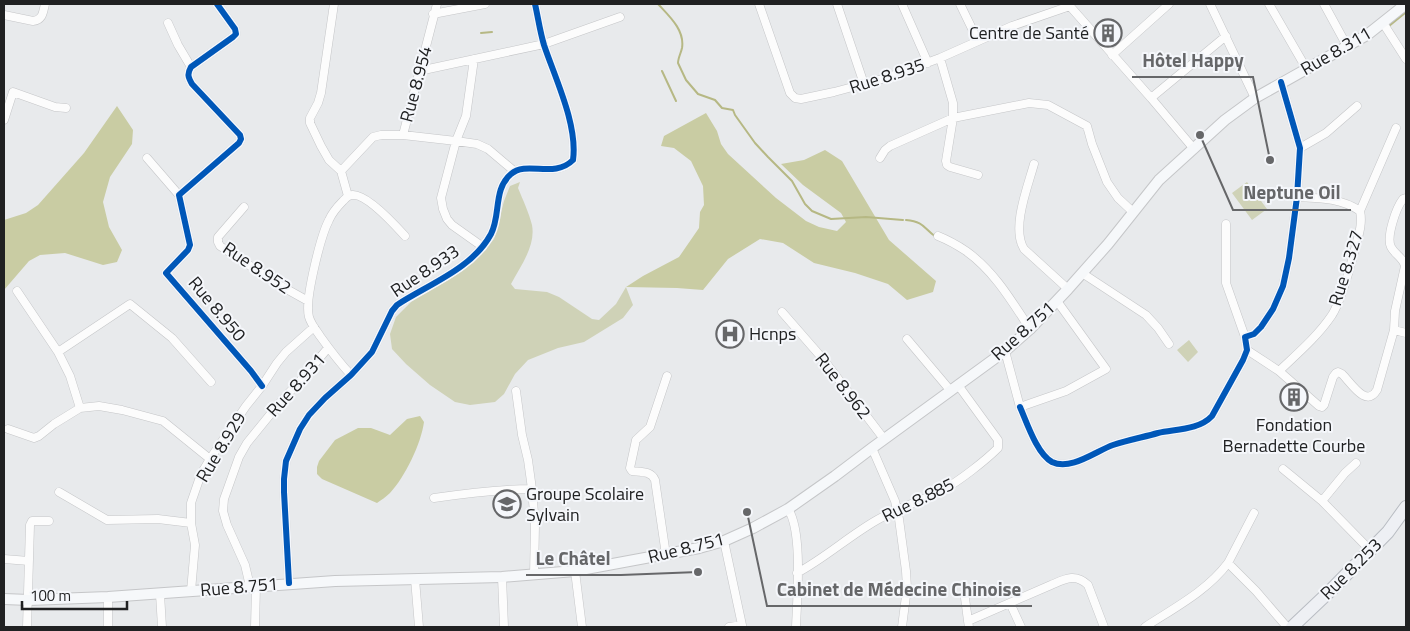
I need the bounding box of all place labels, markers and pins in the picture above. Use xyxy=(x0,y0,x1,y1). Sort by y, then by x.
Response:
building icon: Centre de Santé xyxy=(1093,18,1123,48)
place label: Centre de Santé xyxy=(969,19,1089,46)
callout: Hôtel Happy xyxy=(1132,43,1253,77)
callout: Neptune Oil xyxy=(1233,176,1351,210)
hospital icon: Hcnps xyxy=(715,319,745,349)
place label: Hcnps xyxy=(749,320,796,347)
building icon: Fondation Bernadette Courbe xyxy=(1279,382,1309,412)
place label: Fondation Bernadette Courbe xyxy=(1223,411,1365,459)
place label: Groupe Scolaire Sylvain xyxy=(526,480,644,528)
school or university icon: Groupe Scolaire Sylvain xyxy=(492,489,522,519)
callout: Le Châtel xyxy=(526,541,621,575)
callout: Cabinet de Médecine Chinoise xyxy=(767,572,1032,606)

